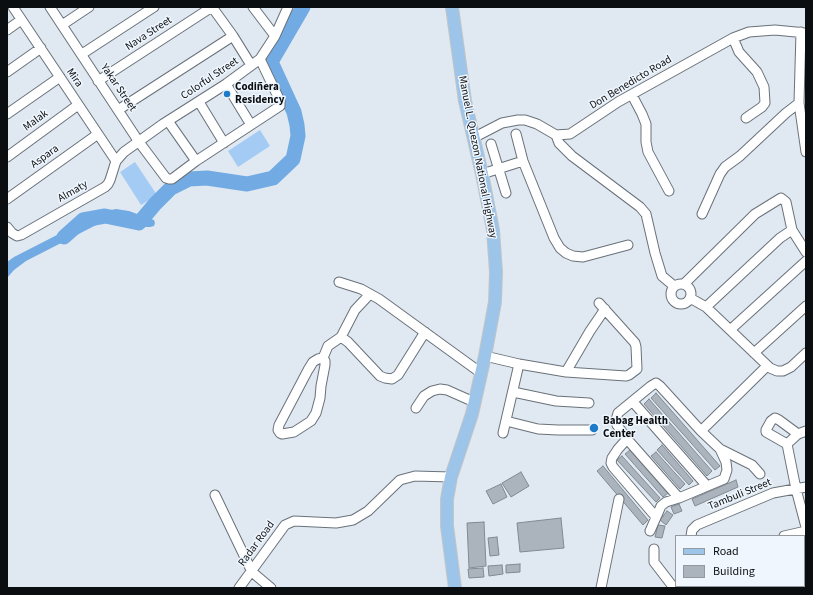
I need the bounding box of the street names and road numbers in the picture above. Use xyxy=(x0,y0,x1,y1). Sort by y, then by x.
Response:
street label: Nava Street xyxy=(123,14,175,54)
street label: Don Benedicto Road xyxy=(588,53,674,113)
street label: Colorful Street xyxy=(179,55,241,103)
street label: Yakar Street xyxy=(97,62,139,114)
street label: Mira xyxy=(63,66,85,90)
street label: Manuel L. Quezon National Highway xyxy=(455,75,499,239)
street label: Malak xyxy=(21,108,51,134)
street label: Aspara xyxy=(28,142,62,172)
street label: Almaty xyxy=(56,178,90,206)
street label: Tambuli Street xyxy=(706,476,774,514)
street label: Radar Road xyxy=(236,519,278,569)

